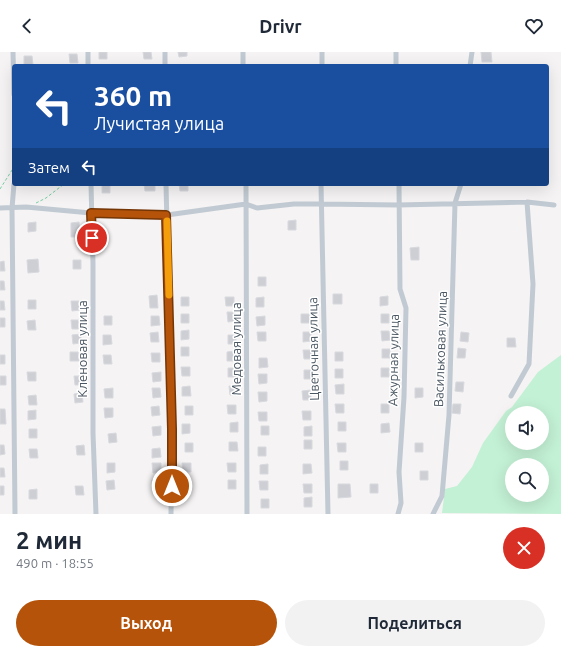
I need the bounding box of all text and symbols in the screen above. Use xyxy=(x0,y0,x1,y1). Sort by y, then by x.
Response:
icon: back xyxy=(16,15,38,37)
icon: heart xyxy=(523,15,545,37)
text: Drivr xyxy=(259,16,302,36)
icon: left xyxy=(28,80,80,132)
text: 360 m xyxy=(94,80,172,111)
text: Лучистая улица xyxy=(94,113,224,133)
icon: left xyxy=(78,156,100,178)
text: Затем xyxy=(28,159,70,176)
pin xyxy=(75,221,109,255)
icon: arrive xyxy=(81,227,103,249)
street label: Васильковая улица xyxy=(431,291,449,407)
street label: Цветочная улица xyxy=(305,297,321,401)
street label: Кленовая улица xyxy=(75,300,89,398)
street label: Медовая улица xyxy=(229,302,243,396)
street label: Ажурная улица xyxy=(385,314,401,406)
map controls xyxy=(505,406,549,502)
button: sound xyxy=(505,406,549,450)
button: search xyxy=(505,458,549,502)
position arrow xyxy=(151,465,193,507)
text: 2 мин xyxy=(16,527,82,554)
button: close xyxy=(503,527,545,569)
text: 490 m · 18:55 xyxy=(16,556,94,570)
button: Выход xyxy=(16,600,277,646)
button: Поделиться xyxy=(285,600,545,646)

